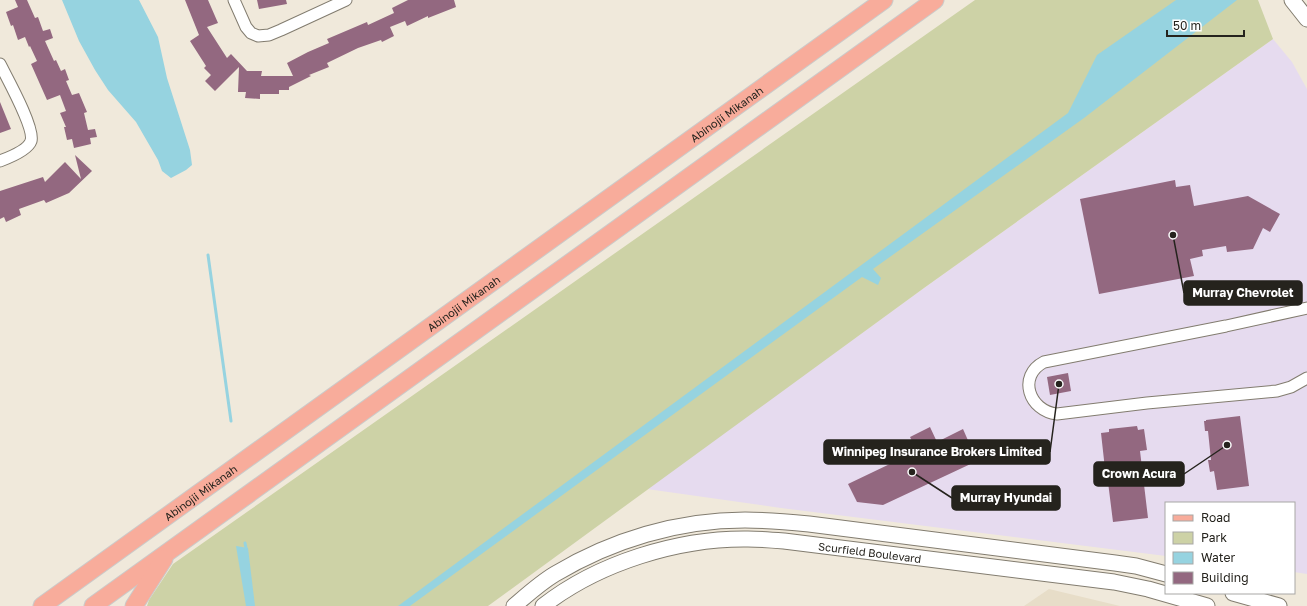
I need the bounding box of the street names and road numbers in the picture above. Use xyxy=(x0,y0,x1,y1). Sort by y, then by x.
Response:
street label: Abinojii Mikanah xyxy=(687,83,765,144)
street label: Abinojii Mikanah xyxy=(424,272,502,333)
street label: Abinojii Mikanah xyxy=(161,462,239,523)
street label: Scurfield Boulevard xyxy=(818,539,922,565)

